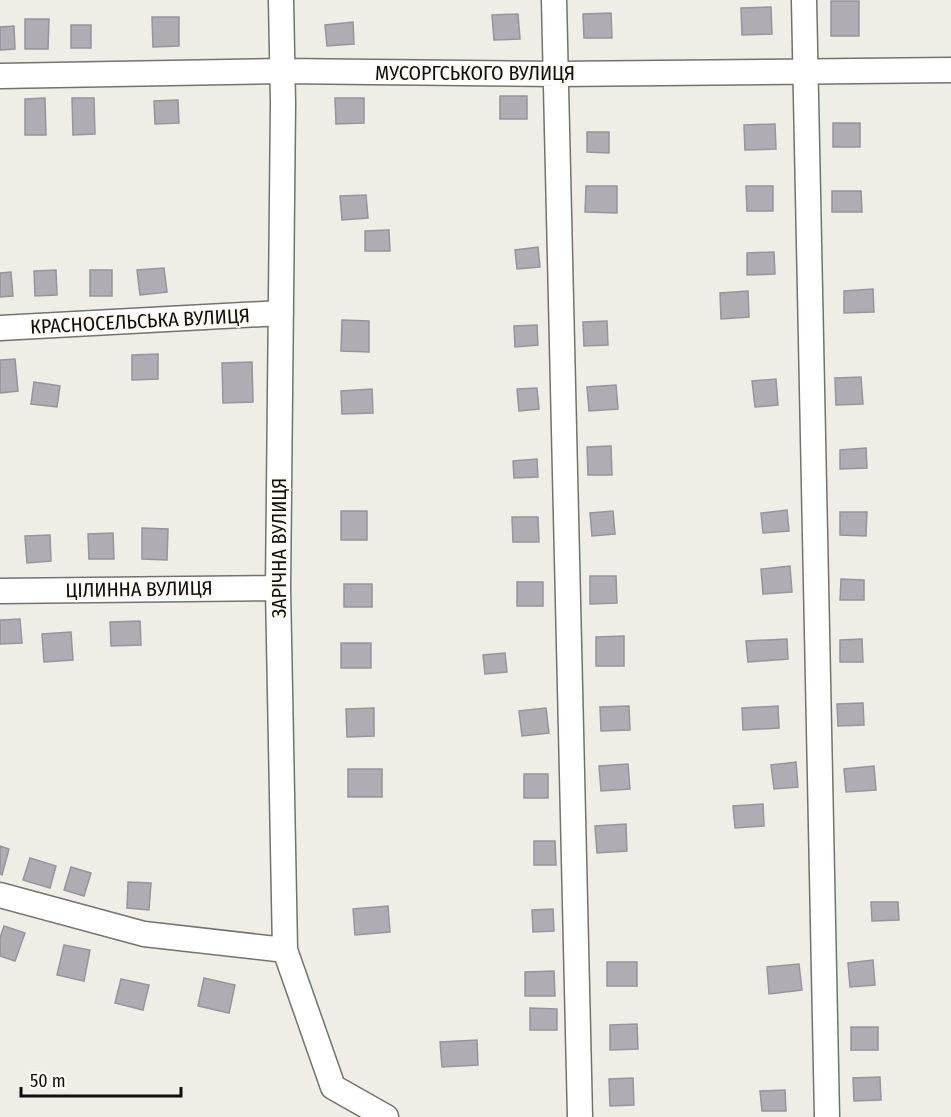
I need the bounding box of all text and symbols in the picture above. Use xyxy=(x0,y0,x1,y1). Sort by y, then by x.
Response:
street label: МУСОРГСЬКОГО ВУЛИЦЯ xyxy=(375,61,575,85)
street label: КРАСНОСЕЛЬСЬКА ВУЛИЦЯ xyxy=(30,303,250,339)
street label: ЗАРІЧНА ВУЛИЦЯ xyxy=(267,478,291,618)
street label: ЦІЛИННА ВУЛИЦЯ xyxy=(65,576,213,602)
scale bar xyxy=(21,1060,182,1098)
text: 50 m xyxy=(30,1070,66,1092)

